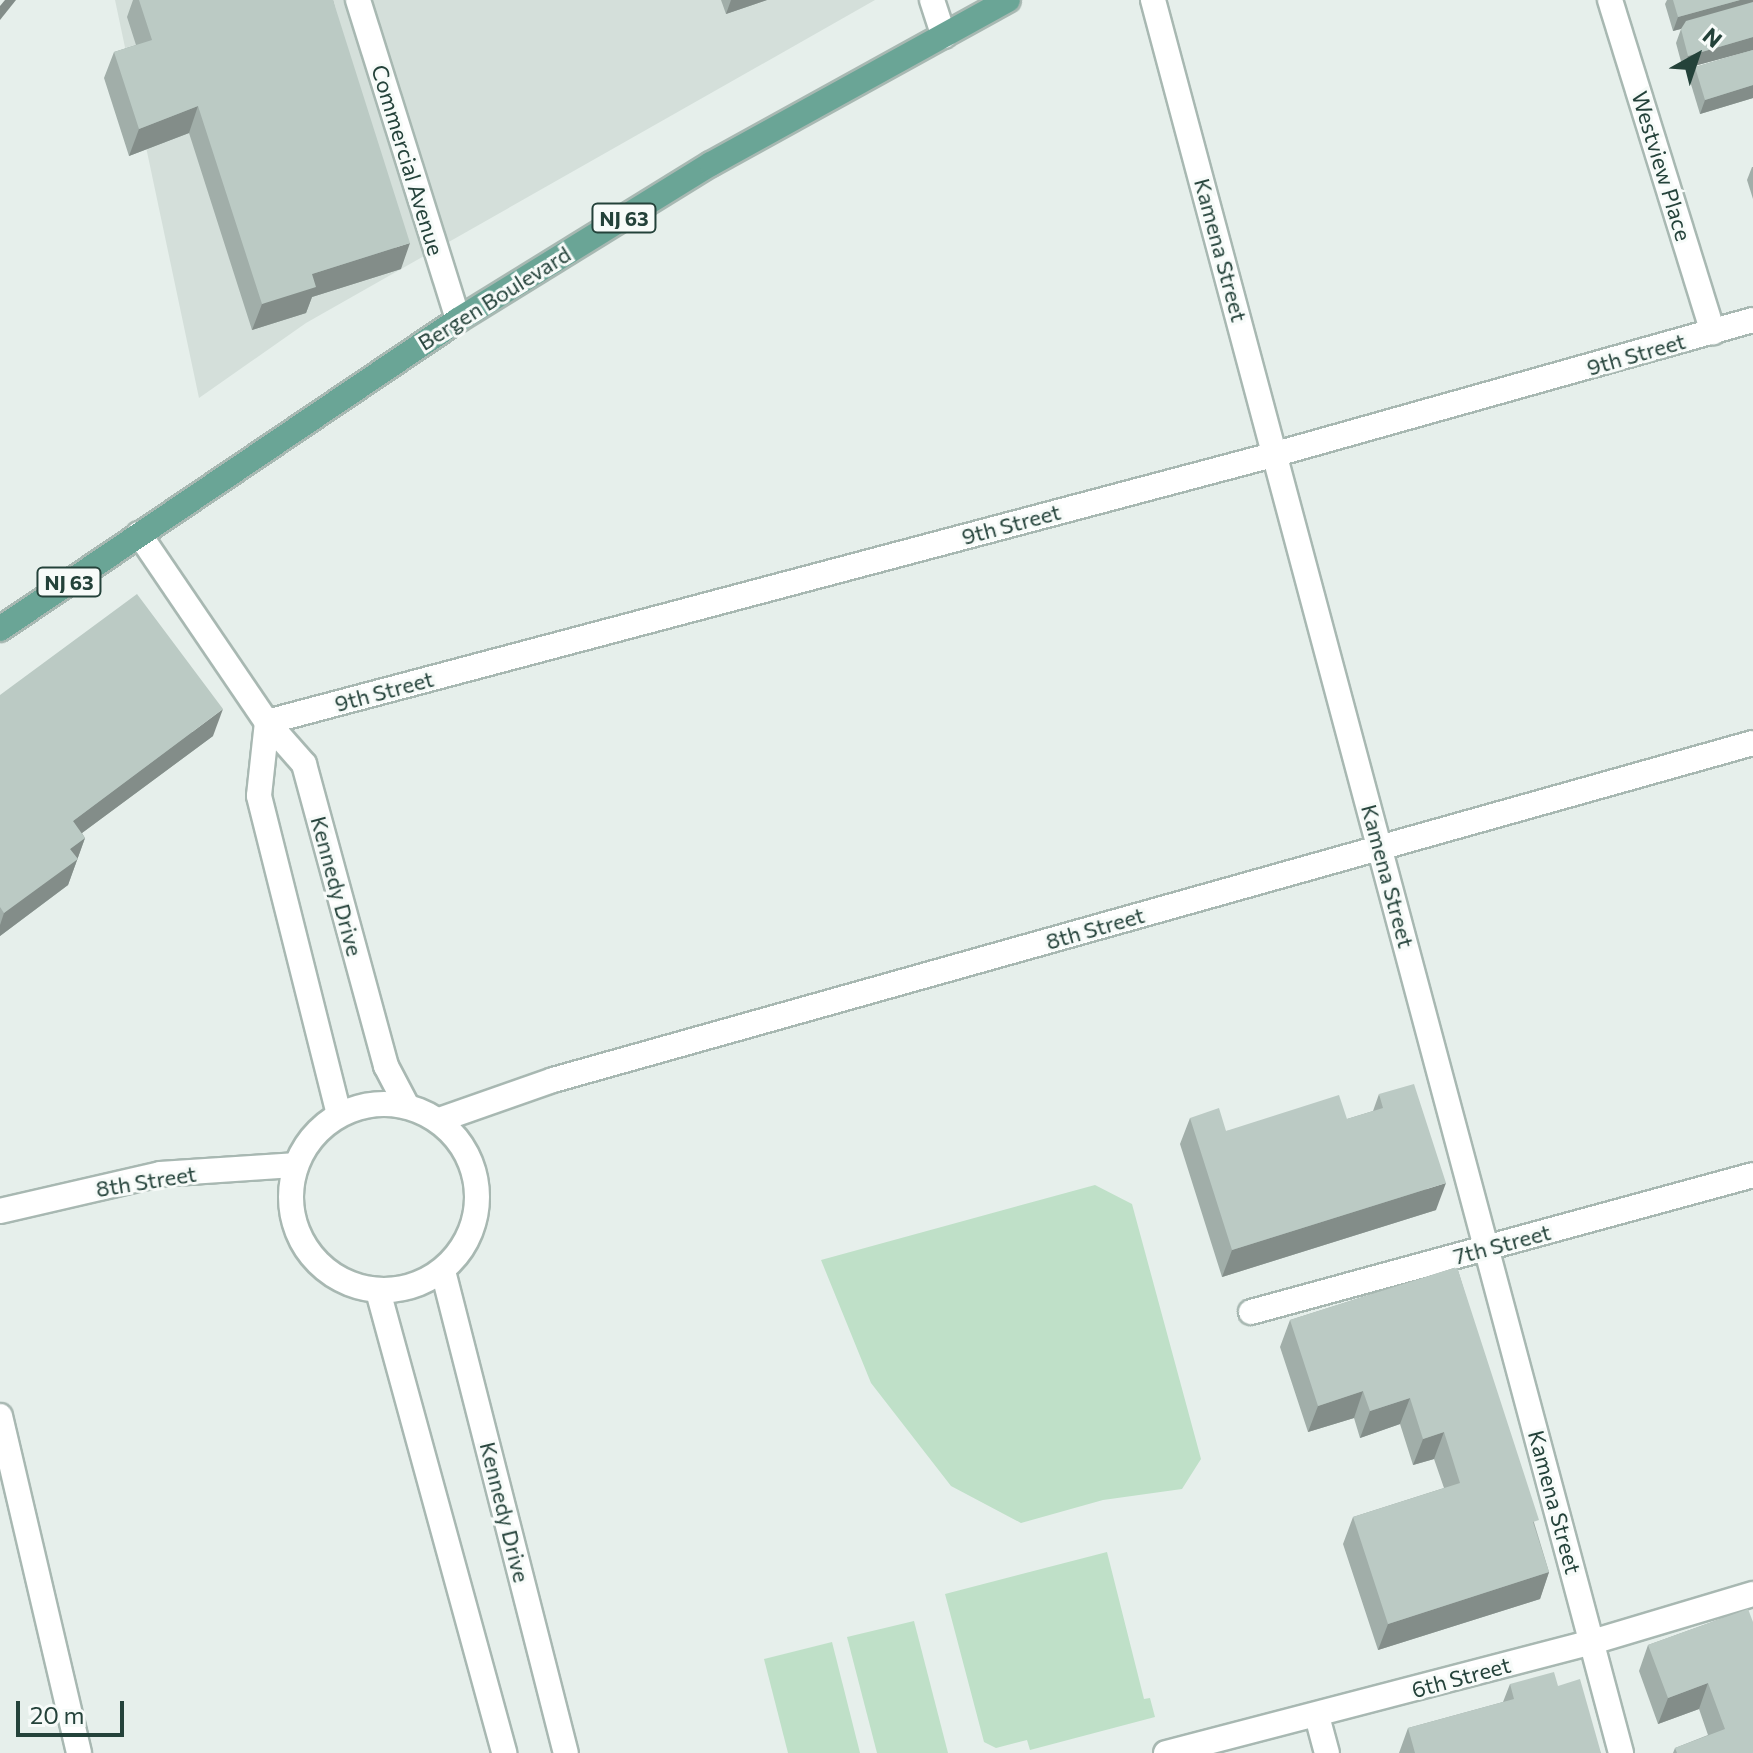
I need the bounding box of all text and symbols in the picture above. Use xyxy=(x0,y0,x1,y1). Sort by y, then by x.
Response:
north arrow xyxy=(1657,16,1737,96)
text: N xyxy=(1698,22,1728,53)
street label: Commercial Avenue xyxy=(366,62,450,258)
street label: Westview Place xyxy=(1627,88,1697,244)
street label: Kamena Street xyxy=(1189,175,1253,325)
road number: NJ 63 xyxy=(590,202,658,234)
street label: Bergen Boulevard xyxy=(413,240,575,356)
street label: 9th Street xyxy=(1584,327,1688,381)
street label: 9th Street xyxy=(959,498,1063,550)
road number: NJ 63 xyxy=(35,566,103,598)
street label: 9th Street xyxy=(332,665,436,717)
street label: Kamena Street xyxy=(1356,801,1420,951)
street label: Kennedy Drive xyxy=(306,813,368,959)
street label: 8th Street xyxy=(1043,901,1147,955)
street label: 8th Street xyxy=(94,1160,198,1202)
street label: 7th Street xyxy=(1450,1218,1554,1270)
street label: Kamena Street xyxy=(1523,1427,1587,1577)
street label: Kennedy Drive xyxy=(475,1439,535,1585)
street label: 6th Street xyxy=(1409,1651,1513,1703)
scale bar xyxy=(20,1685,128,1735)
text: 20 m xyxy=(30,1700,84,1729)

